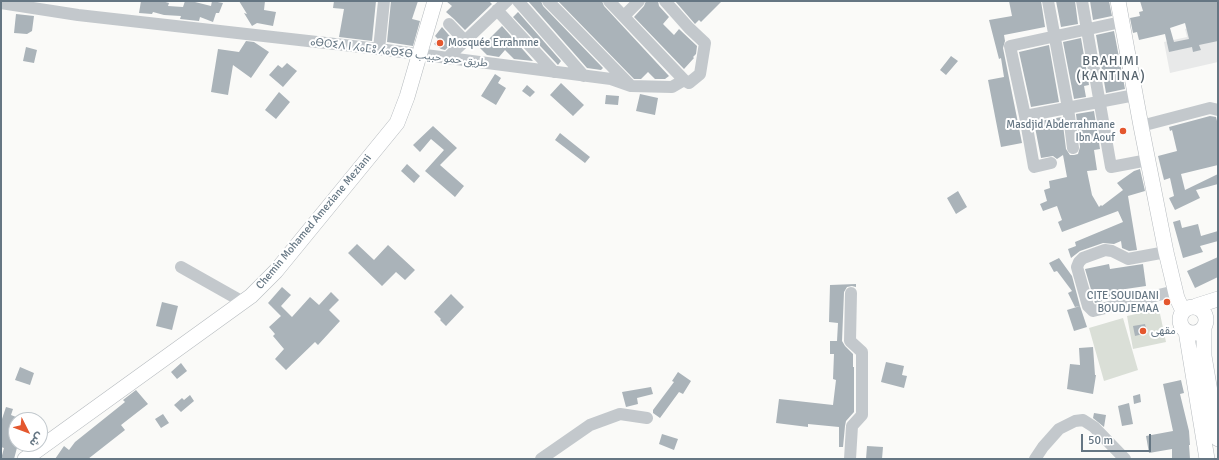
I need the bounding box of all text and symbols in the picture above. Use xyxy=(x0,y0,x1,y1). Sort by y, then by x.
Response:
street label: ⴰⴱⵔⵉⴷ ⵏ ⵃⴰⵎⵓ ⵃⴰⴱⵉⴱ طريق حمو حبيب xyxy=(310,36,488,70)
place label: Mosquée Errahmne xyxy=(448,36,539,50)
marker: Mosquée Errahmne xyxy=(435,38,445,48)
district label: BRAHIMI (KANTINA) xyxy=(1076,54,1146,85)
place label: Masdjid Abderrahmane Ibn Aouf xyxy=(1006,118,1115,144)
marker: Masdjid Abderrahmane Ibn Aouf xyxy=(1118,126,1128,136)
street label: Chemin Mohamed Ameziane Meziani xyxy=(254,152,374,292)
place label: CITE SOUIDANI BOUDJEMAA xyxy=(1087,289,1159,315)
marker: CITE SOUIDANI BOUDJEMAA xyxy=(1162,297,1172,307)
place label: مقهى xyxy=(1151,324,1176,338)
marker: مقهى xyxy=(1138,326,1148,336)
north arrow xyxy=(8,412,48,452)
scale bar xyxy=(1083,426,1153,452)
text: ش xyxy=(27,430,46,450)
text: 50 m xyxy=(1088,433,1113,448)

